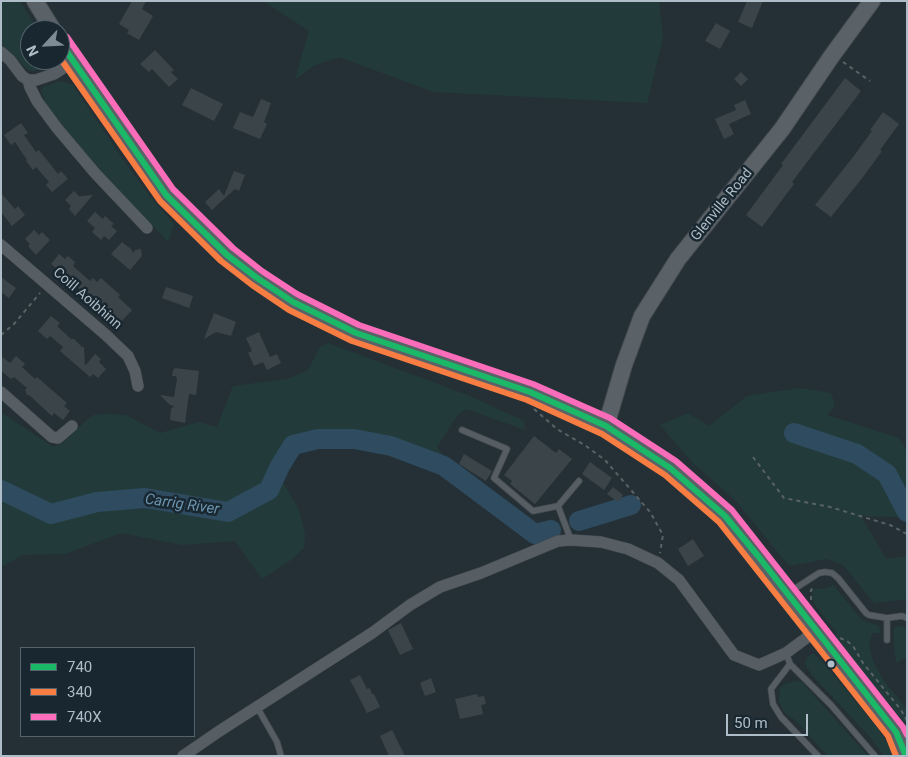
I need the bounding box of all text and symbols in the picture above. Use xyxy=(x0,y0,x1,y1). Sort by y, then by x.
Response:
north arrow xyxy=(20,20,70,70)
text: N xyxy=(23,43,42,59)
street label: Glenville Road xyxy=(688,165,756,245)
street label: Coill Aoibhinn xyxy=(49,265,125,333)
water label: Carrig River xyxy=(144,491,220,519)
legend xyxy=(20,647,195,737)
text: 740 xyxy=(67,658,92,676)
unlabelled marker xyxy=(826,659,836,669)
text: 340 xyxy=(67,683,92,701)
scale bar xyxy=(728,704,810,736)
text: 740X xyxy=(67,708,102,726)
text: 50 m xyxy=(734,714,768,732)

